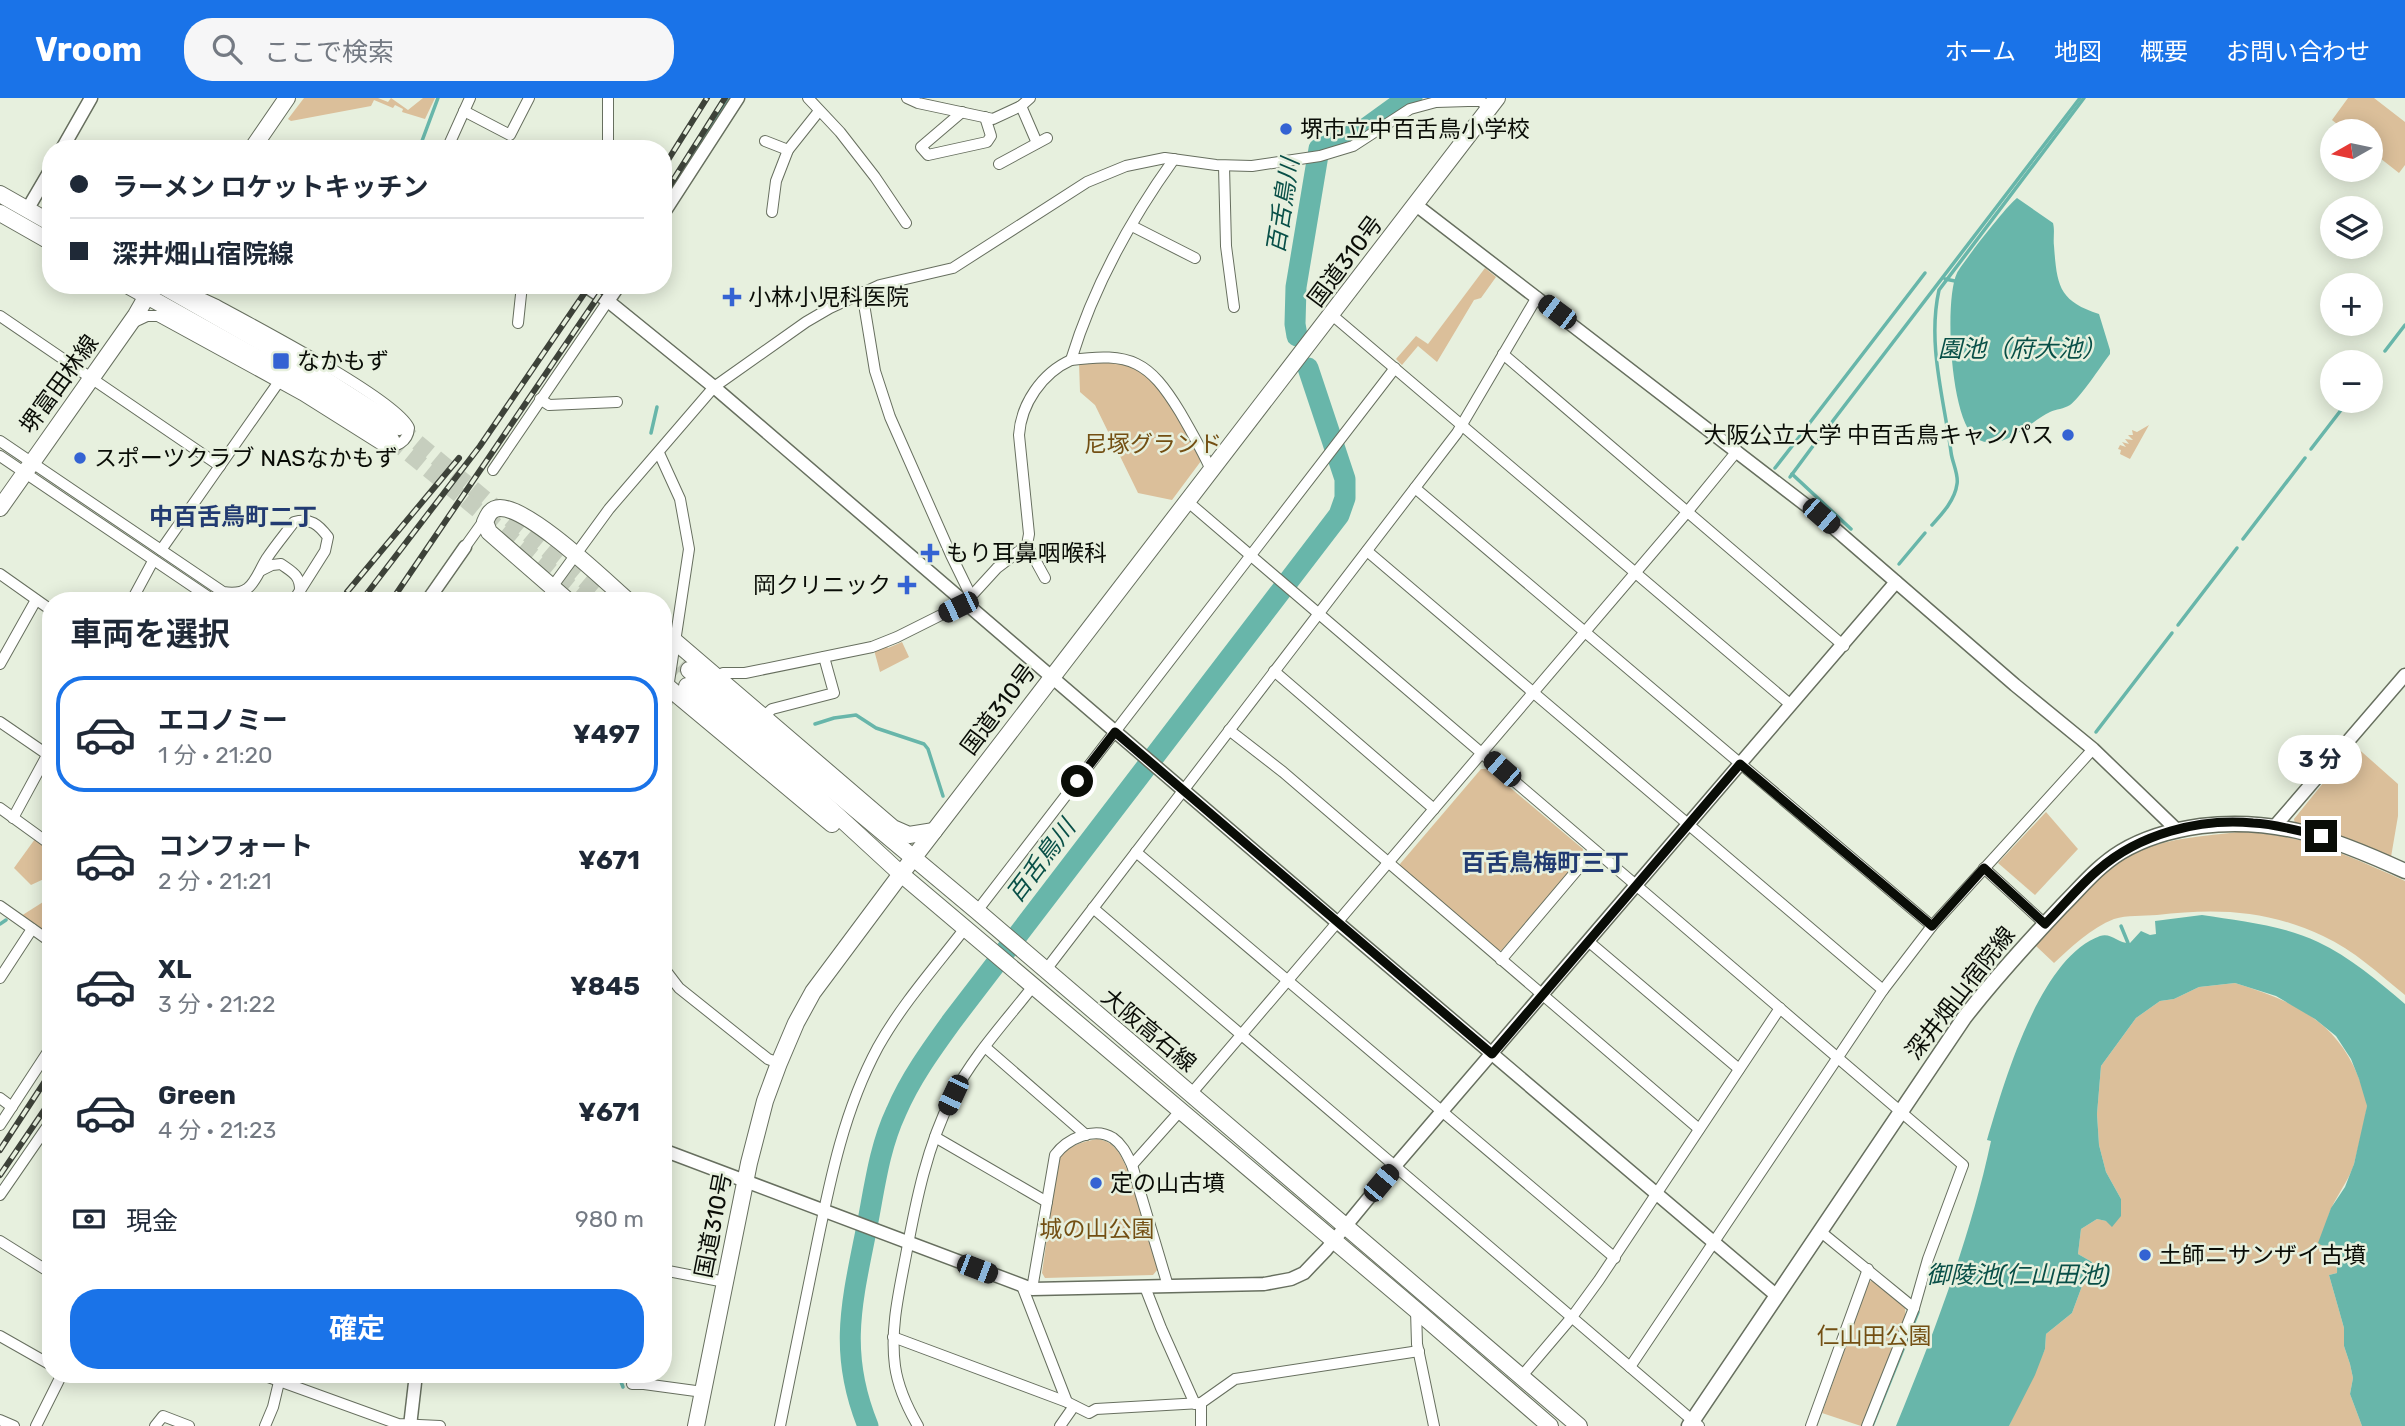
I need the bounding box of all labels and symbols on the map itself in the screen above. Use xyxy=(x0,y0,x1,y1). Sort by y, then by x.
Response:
place label: 堺市立中百舌鳥小学校 xyxy=(1300,115,1530,143)
north arrow xyxy=(2320,119,2384,182)
marker: 堺市立中百舌鳥小学校 xyxy=(1278,121,1294,137)
water label: 百舌鳥川 xyxy=(1262,153,1305,256)
street label: 国道310号 xyxy=(1302,210,1388,312)
place label: 小林小児科医院 xyxy=(748,283,909,311)
marker: 小林小児科医院 xyxy=(722,287,742,307)
car xyxy=(1534,291,1581,333)
street label: 堺富田林線 xyxy=(14,329,104,439)
water label: 園池（府大池） xyxy=(1938,335,2106,363)
place label: なかもず xyxy=(297,347,389,375)
marker: なかもず xyxy=(271,351,291,371)
place label: 大阪公立大学 中百舌鳥キャンパス xyxy=(1703,421,2054,449)
marker: 大阪公立大学 中百舌鳥キャンパス xyxy=(2060,427,2076,443)
park label: 尼塚グランド xyxy=(1084,430,1222,458)
place label: スポーツクラブ NASなかもず xyxy=(94,444,398,472)
marker: スポーツクラブ NASなかもず xyxy=(72,450,88,466)
car xyxy=(1799,494,1844,538)
district label: 中百舌鳥町二丁 xyxy=(149,503,317,531)
place label: もり耳鼻咽喉科 xyxy=(946,539,1107,567)
marker: もり耳鼻咽喉科 xyxy=(920,543,940,563)
place label: 岡クリニック xyxy=(753,571,891,599)
marker: 岡クリニック xyxy=(897,575,917,595)
car xyxy=(935,588,982,626)
street label: 国道310号 xyxy=(955,658,1041,760)
callout: 3 分 xyxy=(2279,734,2363,784)
car xyxy=(1480,747,1525,791)
route start xyxy=(1061,765,1093,797)
water label: 百舌鳥川 xyxy=(1001,812,1083,908)
route end xyxy=(2305,820,2337,852)
district label: 百舌鳥梅町三丁 xyxy=(1461,849,1629,877)
street label: 深井畑山宿院線 xyxy=(1899,921,2021,1065)
street label: 大阪高石線 xyxy=(1096,982,1202,1078)
car xyxy=(935,1072,972,1118)
car xyxy=(1360,1160,1403,1206)
place label: 定の山古墳 xyxy=(1110,1169,1225,1197)
street label: 国道310号 xyxy=(689,1170,737,1280)
marker: 定の山古墳 xyxy=(1088,1175,1104,1191)
park label: 城の山公園 xyxy=(1040,1215,1155,1243)
place label: 土師ニサンザイ古墳 xyxy=(2159,1241,2366,1269)
marker: 土師ニサンザイ古墳 xyxy=(2137,1247,2153,1263)
car xyxy=(954,1252,1001,1286)
water label: 御陵池(仁山田池) xyxy=(1926,1261,2110,1289)
park label: 仁山田公園 xyxy=(1817,1322,1932,1350)

